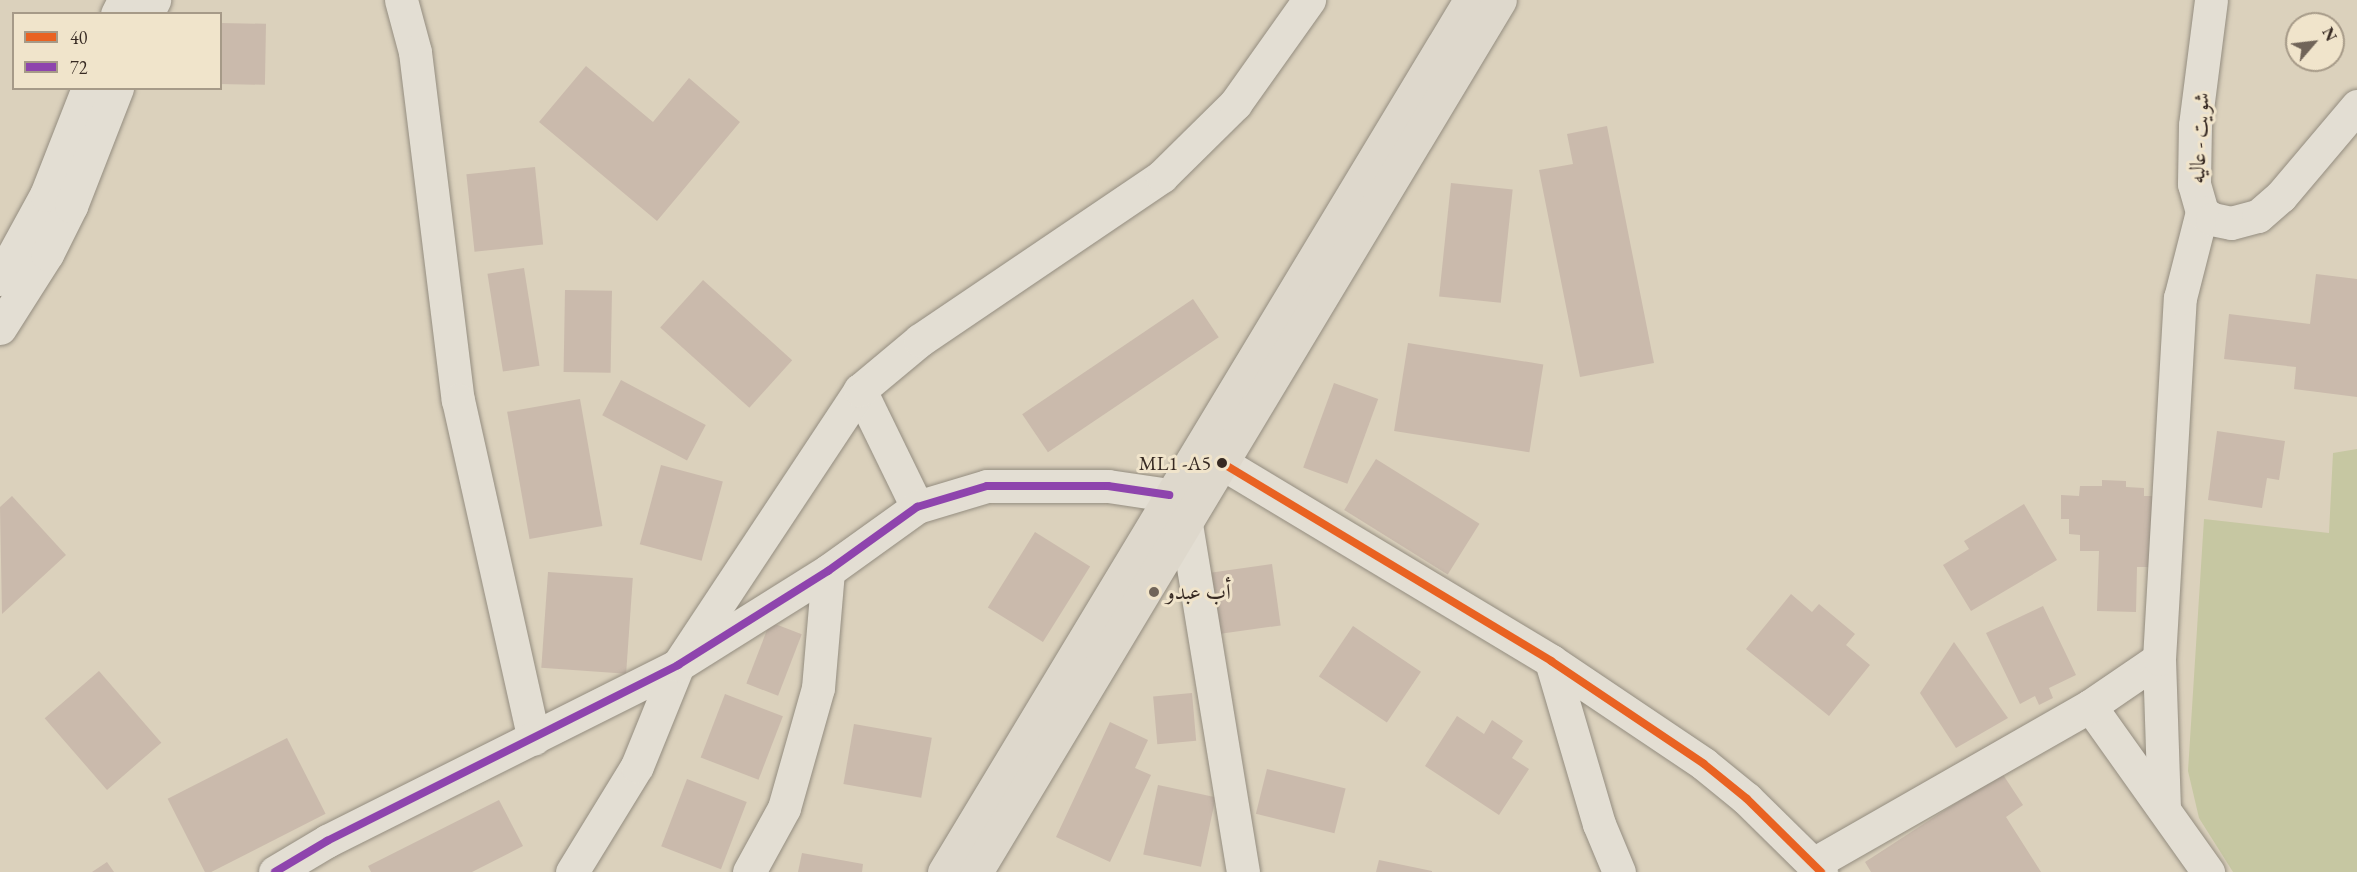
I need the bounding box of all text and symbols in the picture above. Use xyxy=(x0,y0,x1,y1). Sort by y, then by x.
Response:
legend xyxy=(12,12,222,90)
north arrow xyxy=(2285,12,2345,72)
text: N xyxy=(2317,24,2342,45)
text: 40 xyxy=(70,26,87,49)
text: 72 xyxy=(70,56,87,79)
street label: شويت - عاليه xyxy=(2183,92,2215,184)
place label: ML1 -A5 xyxy=(1139,451,1211,475)
marker: ML1 -A5 xyxy=(1216,457,1228,469)
place label: أب عبدو xyxy=(1166,579,1231,605)
marker: أب عبدو xyxy=(1147,585,1161,599)

